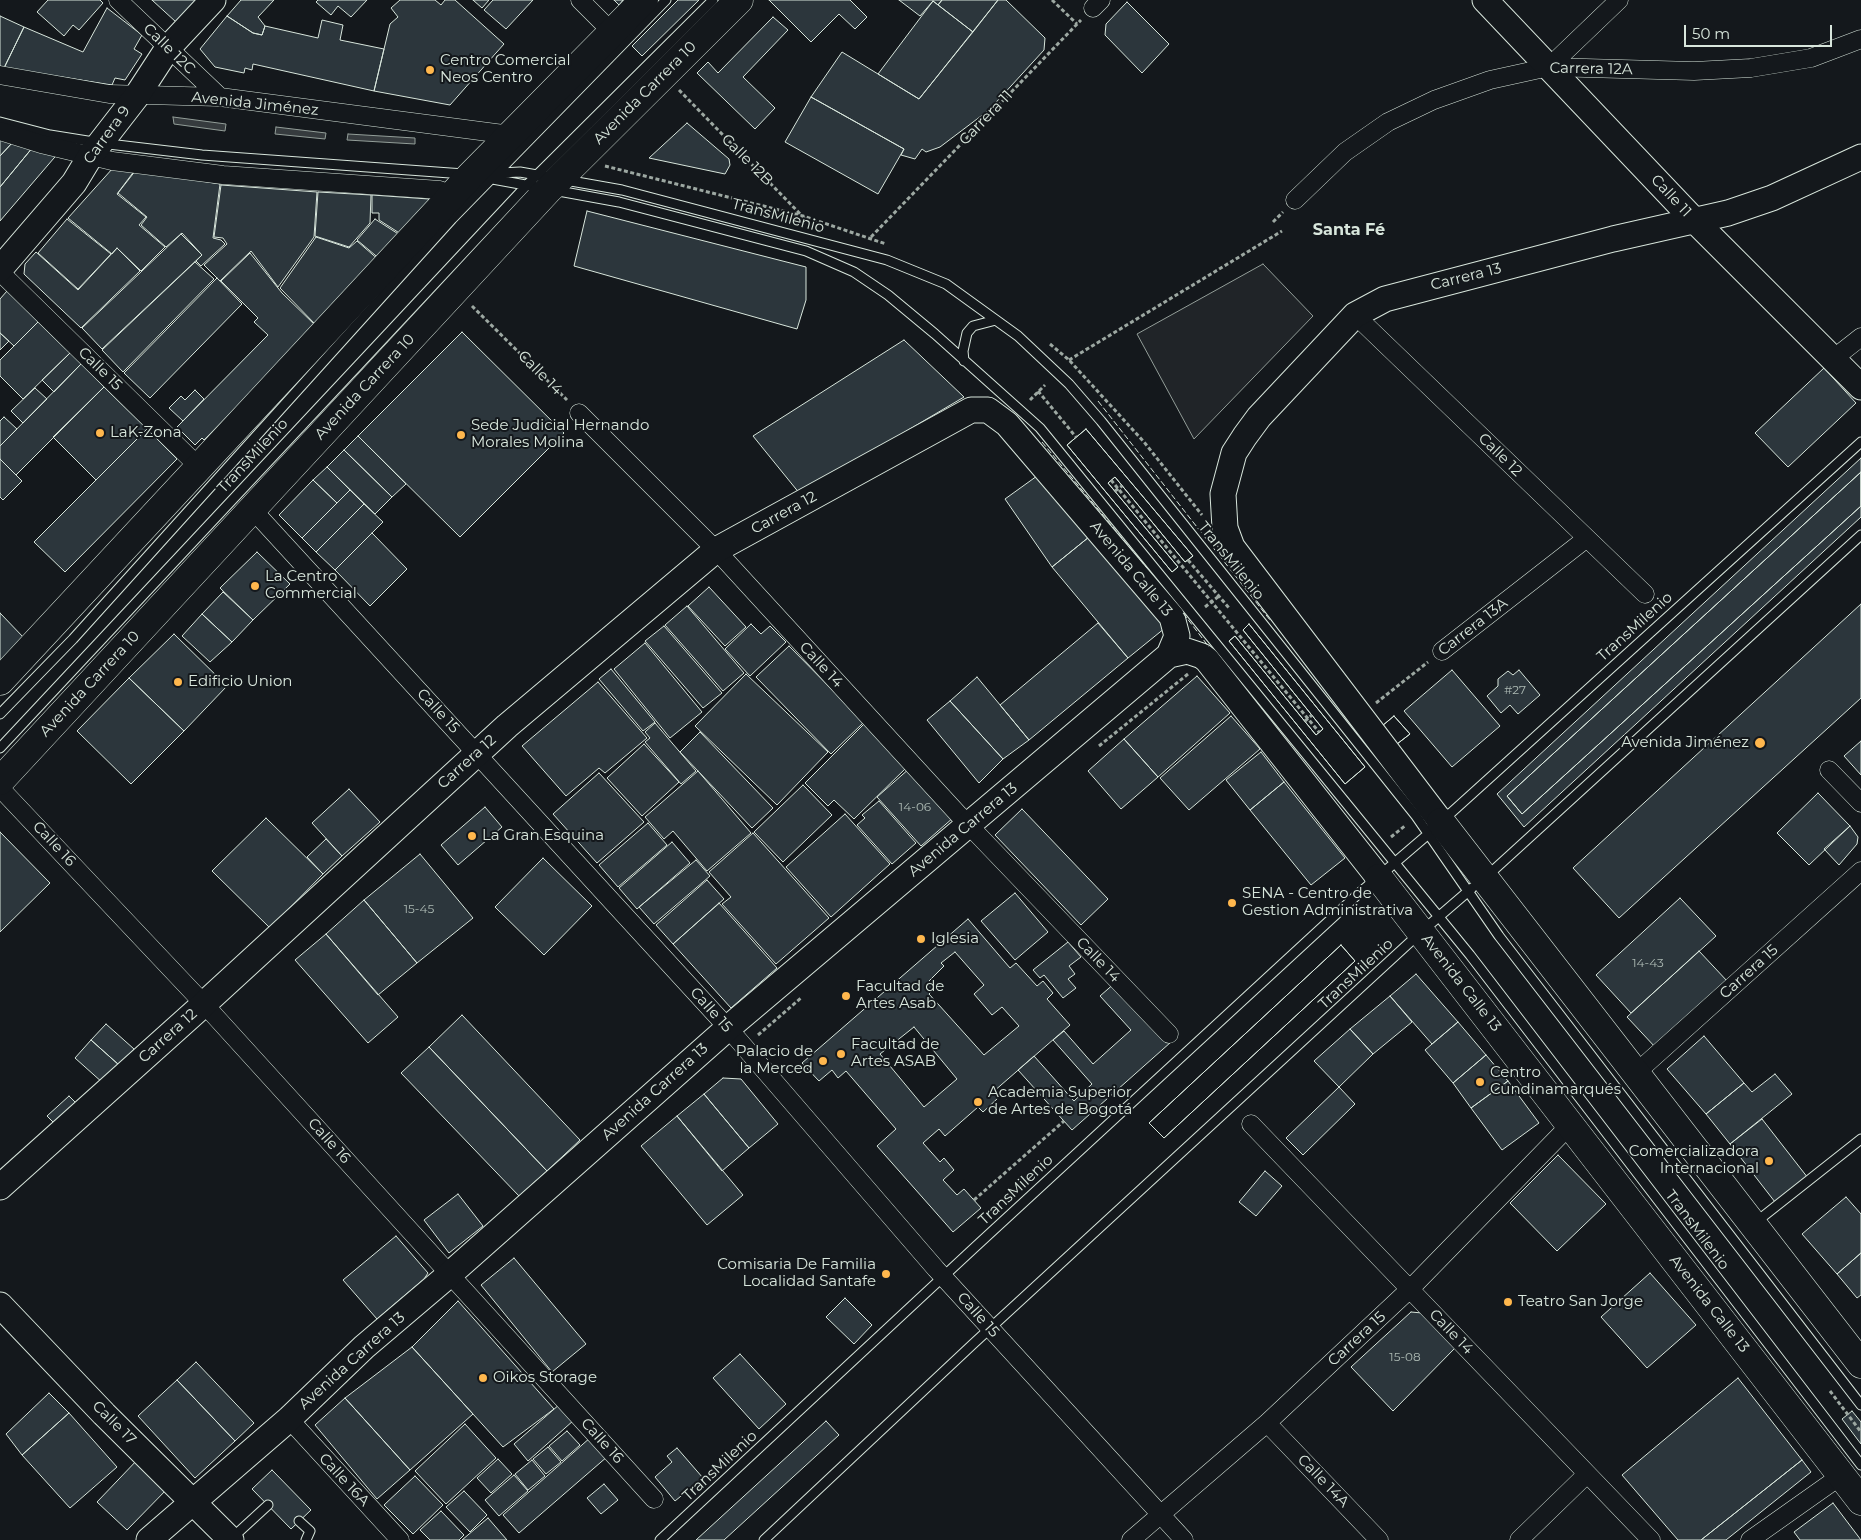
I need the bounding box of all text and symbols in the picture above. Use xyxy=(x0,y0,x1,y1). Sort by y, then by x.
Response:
scale bar xyxy=(1686,15,1834,47)
street label: Calle 12C xyxy=(139,20,199,78)
text: 50 m xyxy=(1692,24,1730,43)
street label: Avenida Carrera 10 xyxy=(590,38,700,148)
place label: Centro Comercial Neos Centro xyxy=(440,52,570,87)
street label: Carrera 12A xyxy=(1549,59,1633,79)
marker: Centro Comercial Neos Centro xyxy=(424,64,436,76)
street label: Carrera 11 xyxy=(956,87,1016,149)
street label: Avenida Jiménez xyxy=(191,88,319,120)
street label: Carrera 9 xyxy=(80,102,134,168)
street label: Calle 12B xyxy=(717,130,777,190)
street label: Calle 11 xyxy=(1647,171,1695,221)
street label: TransMilenio xyxy=(730,195,826,237)
district label: Santa Fé xyxy=(1313,220,1385,240)
street label: Carrera 13 xyxy=(1429,260,1503,294)
street label: Avenida Carrera 10 xyxy=(311,330,419,444)
street label: Calle 15 xyxy=(74,344,126,394)
street label: Calle 14 xyxy=(514,347,566,399)
street label: TransMilenio xyxy=(214,415,292,497)
place label: Sede Judicial Hernando Morales Molina xyxy=(471,417,649,452)
place label: LaK-Zona xyxy=(110,424,182,442)
marker: LaK-Zona xyxy=(94,427,106,439)
marker: Sede Judicial Hernando Morales Molina xyxy=(455,429,467,441)
street label: Calle 12 xyxy=(1474,430,1526,480)
street label: Carrera 12 xyxy=(748,488,820,538)
street label: Avenida Calle 13 xyxy=(1086,518,1176,620)
street label: TransMilenio xyxy=(1194,518,1268,604)
place label: La Centro Commercial xyxy=(265,568,357,603)
marker: La Centro Commercial xyxy=(249,580,261,592)
street label: TransMilenio xyxy=(1594,588,1676,666)
street label: Carrera 13A xyxy=(1435,594,1511,660)
street label: Avenida Carrera 10 xyxy=(36,627,144,741)
street label: Calle 14 xyxy=(795,638,847,692)
place label: Edificio Union xyxy=(188,673,292,691)
marker: Edificio Union xyxy=(172,676,184,688)
house number: #27 xyxy=(1504,683,1526,697)
street label: Calle 15 xyxy=(413,685,463,737)
street label: Carrera 12 xyxy=(434,731,500,793)
place label: Avenida Jiménez xyxy=(1621,734,1749,752)
marker: Avenida Jiménez xyxy=(1753,736,1767,750)
street label: Avenida Carrera 13 xyxy=(905,779,1021,881)
house number: 14-06 xyxy=(899,800,931,814)
street label: Calle 16 xyxy=(29,818,79,870)
place label: La Gran Esquina xyxy=(482,827,604,845)
marker: La Gran Esquina xyxy=(466,830,478,842)
place label: SENA - Centro de Gestion Administrativa xyxy=(1242,885,1413,920)
marker: SENA - Centro de Gestion Administrativa xyxy=(1226,897,1238,909)
house number: 15-45 xyxy=(404,902,434,916)
place label: Iglesia xyxy=(931,930,979,948)
street label: Avenida Calle 13 xyxy=(1417,931,1505,1035)
marker: Iglesia xyxy=(915,933,927,945)
street label: Calle 14 xyxy=(1072,934,1124,986)
street label: TransMilenio xyxy=(1315,935,1397,1013)
street label: Carrera 15 xyxy=(1716,941,1782,1003)
house number: 14-43 xyxy=(1632,956,1664,970)
place label: Facultad de Artes Asab xyxy=(856,978,944,1013)
street label: Calle 15 xyxy=(686,984,736,1036)
marker: Facultad de Artes Asab xyxy=(840,990,852,1002)
street label: Carrera 12 xyxy=(135,1005,201,1067)
place label: Facultad de Artes ASAB xyxy=(851,1036,939,1071)
street label: Avenida Carrera 13 xyxy=(598,1040,712,1144)
place label: Palacio de la Merced xyxy=(736,1043,813,1078)
marker: Facultad de Artes ASAB xyxy=(835,1048,847,1060)
marker: Palacio de la Merced xyxy=(817,1055,829,1067)
place label: Centro Cundinamarqués xyxy=(1490,1064,1621,1099)
marker: Centro Cundinamarqués xyxy=(1474,1076,1486,1088)
place label: Academia Superior de Artes de Bogotá xyxy=(988,1084,1132,1119)
marker: Academia Superior de Artes de Bogotá xyxy=(972,1096,984,1108)
street label: Calle 16 xyxy=(304,1115,354,1167)
place label: Comercializadora Internacional xyxy=(1629,1143,1759,1178)
street label: TransMilenio xyxy=(975,1151,1057,1229)
marker: Comercializadora Internacional xyxy=(1763,1155,1775,1167)
street label: TransMilenio xyxy=(1661,1187,1733,1273)
street label: Avenida Calle 13 xyxy=(1665,1252,1753,1356)
place label: Comisaria De Familia Localidad Santafe xyxy=(717,1256,876,1291)
marker: Comisaria De Familia Localidad Santafe xyxy=(880,1268,892,1280)
street label: Calle 15 xyxy=(953,1289,1003,1341)
place label: Teatro San Jorge xyxy=(1518,1293,1643,1311)
marker: Teatro San Jorge xyxy=(1502,1296,1514,1308)
street label: Calle 14 xyxy=(1425,1306,1477,1358)
street label: Carrera 15 xyxy=(1324,1308,1390,1370)
street label: Avenida Carrera 13 xyxy=(295,1309,409,1413)
house number: 15-08 xyxy=(1389,1350,1421,1364)
place label: Oikos Storage xyxy=(493,1369,597,1387)
marker: Oikos Storage xyxy=(477,1372,489,1384)
street label: Calle 17 xyxy=(88,1397,140,1449)
street label: Calle 16 xyxy=(577,1415,627,1467)
street label: TransMilenio xyxy=(679,1427,761,1505)
street label: Calle 16A xyxy=(315,1450,373,1510)
street label: Calle 14A xyxy=(1293,1451,1353,1511)

